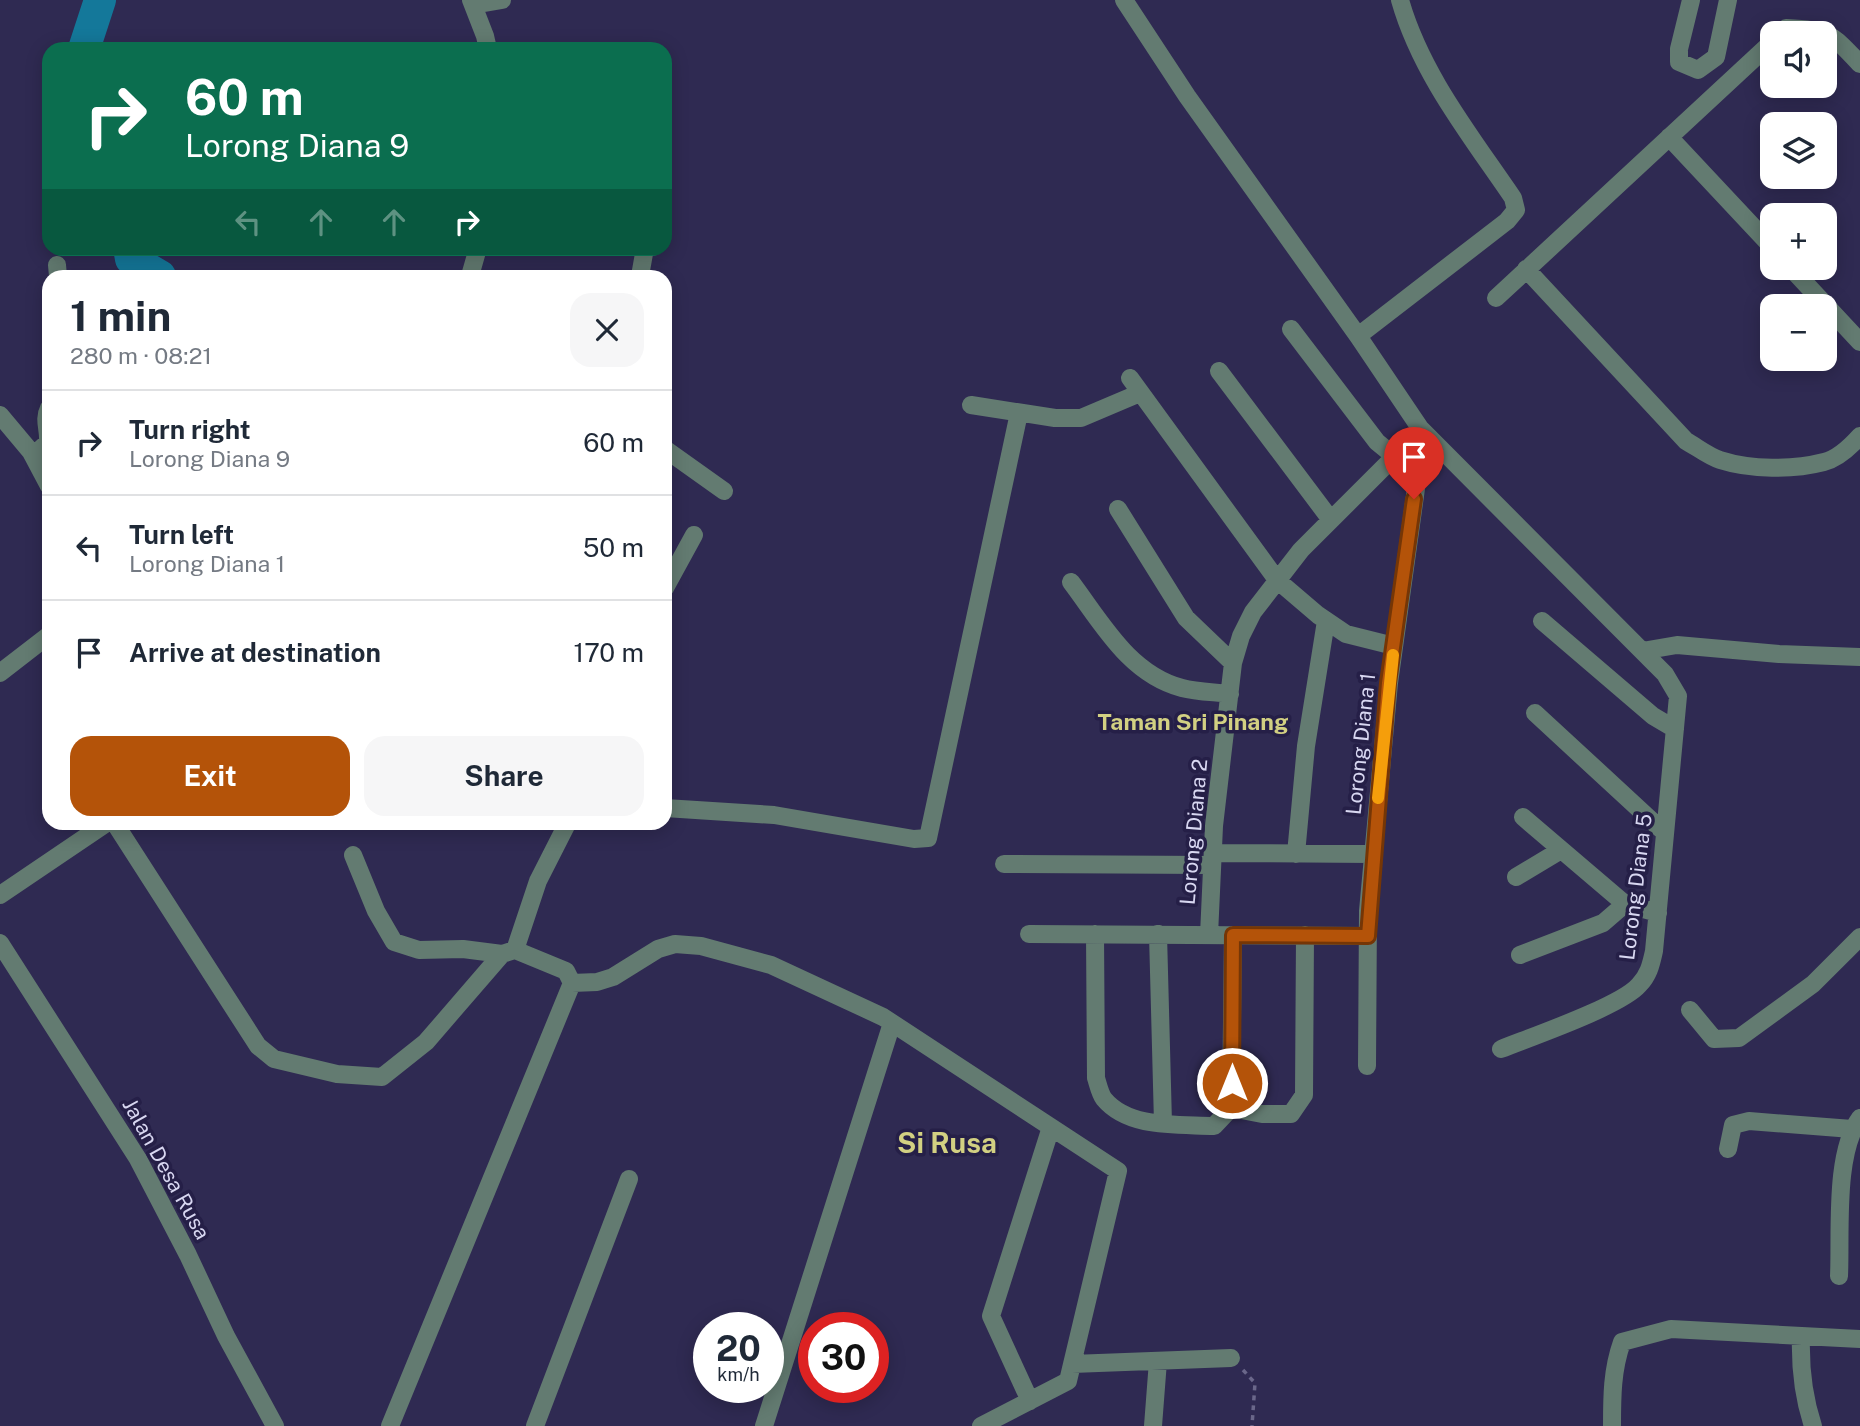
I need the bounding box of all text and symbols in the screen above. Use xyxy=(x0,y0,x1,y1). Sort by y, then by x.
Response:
map controls xyxy=(1760,21,1837,371)
button: sound xyxy=(1760,21,1837,98)
text: 60 m xyxy=(185,68,304,126)
icon: right xyxy=(70,70,161,161)
button: layers xyxy=(1760,112,1837,189)
text: Lorong Diana 9 xyxy=(185,127,409,164)
icon: left xyxy=(229,203,267,241)
icon: ahead xyxy=(302,203,340,241)
icon: ahead xyxy=(375,203,413,241)
icon: right xyxy=(448,203,486,241)
button: + xyxy=(1760,203,1837,280)
text: 1 min xyxy=(70,291,171,340)
button: close xyxy=(570,293,644,367)
button: − xyxy=(1760,294,1837,371)
text: 280 m · 08:21 xyxy=(70,342,212,369)
text: Turn right xyxy=(129,414,251,445)
icon: right xyxy=(70,424,108,462)
text: 60 m xyxy=(583,427,644,458)
pin xyxy=(1384,427,1444,499)
icon: arrive xyxy=(1395,438,1433,476)
text: Lorong Diana 9 xyxy=(129,445,290,472)
text: Turn left xyxy=(129,519,234,550)
icon: left xyxy=(70,529,108,567)
text: 50 m xyxy=(583,532,644,563)
text: Lorong Diana 1 xyxy=(129,550,285,577)
icon: arrive xyxy=(70,634,108,672)
text: Arrive at destination xyxy=(129,637,381,668)
text: 170 m xyxy=(574,637,644,668)
street label: Lorong Diana 1 xyxy=(1341,672,1380,816)
district label: Taman Sri Pinang xyxy=(1098,708,1288,735)
button: Exit xyxy=(70,736,350,816)
button: Share xyxy=(364,736,644,816)
street label: Lorong Diana 2 xyxy=(1175,758,1212,906)
street label: Lorong Diana 5 xyxy=(1614,812,1657,962)
position arrow xyxy=(1195,1046,1269,1120)
street label: Jalan Desa Rusa xyxy=(117,1094,215,1244)
district label: Si Rusa xyxy=(897,1126,997,1159)
speed limit sign: 30 xyxy=(798,1312,889,1403)
text: 20 xyxy=(716,1328,761,1369)
text: km/h xyxy=(717,1364,760,1385)

